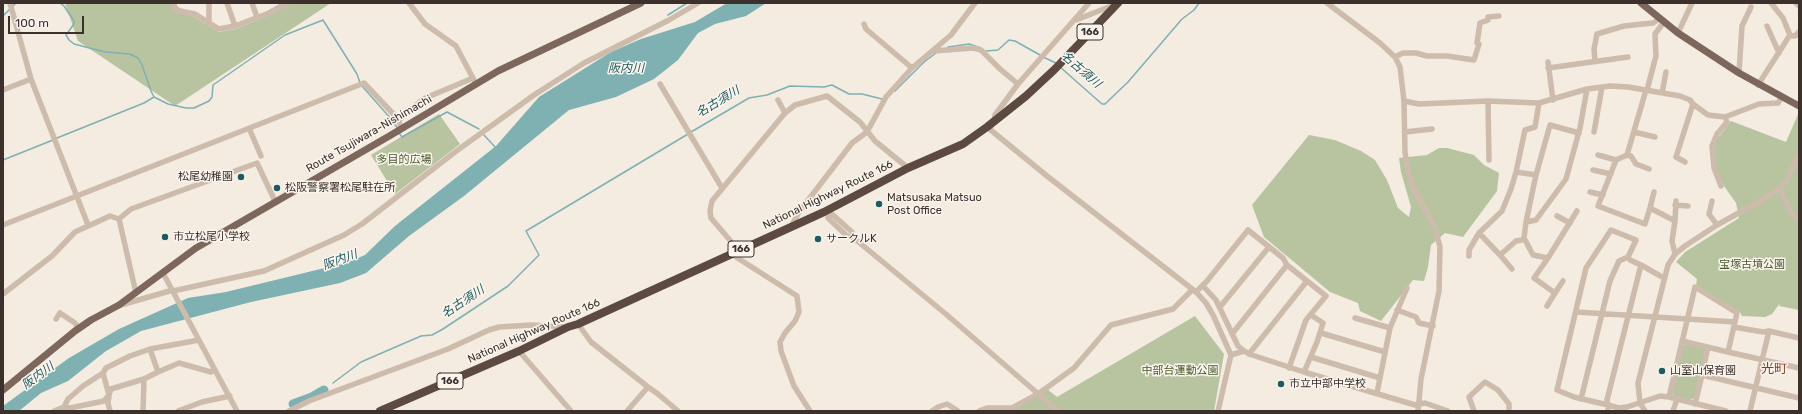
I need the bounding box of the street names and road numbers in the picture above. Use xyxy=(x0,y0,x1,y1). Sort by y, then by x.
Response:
road number: 166 xyxy=(1077,24,1103,40)
street label: Route Tsujiwara-Nishimachi xyxy=(304,93,434,175)
street label: National Highway Route 166 xyxy=(761,158,895,232)
road number: 166 xyxy=(728,241,754,257)
street label: National Highway Route 166 xyxy=(466,296,602,366)
road number: 166 xyxy=(437,373,463,389)

